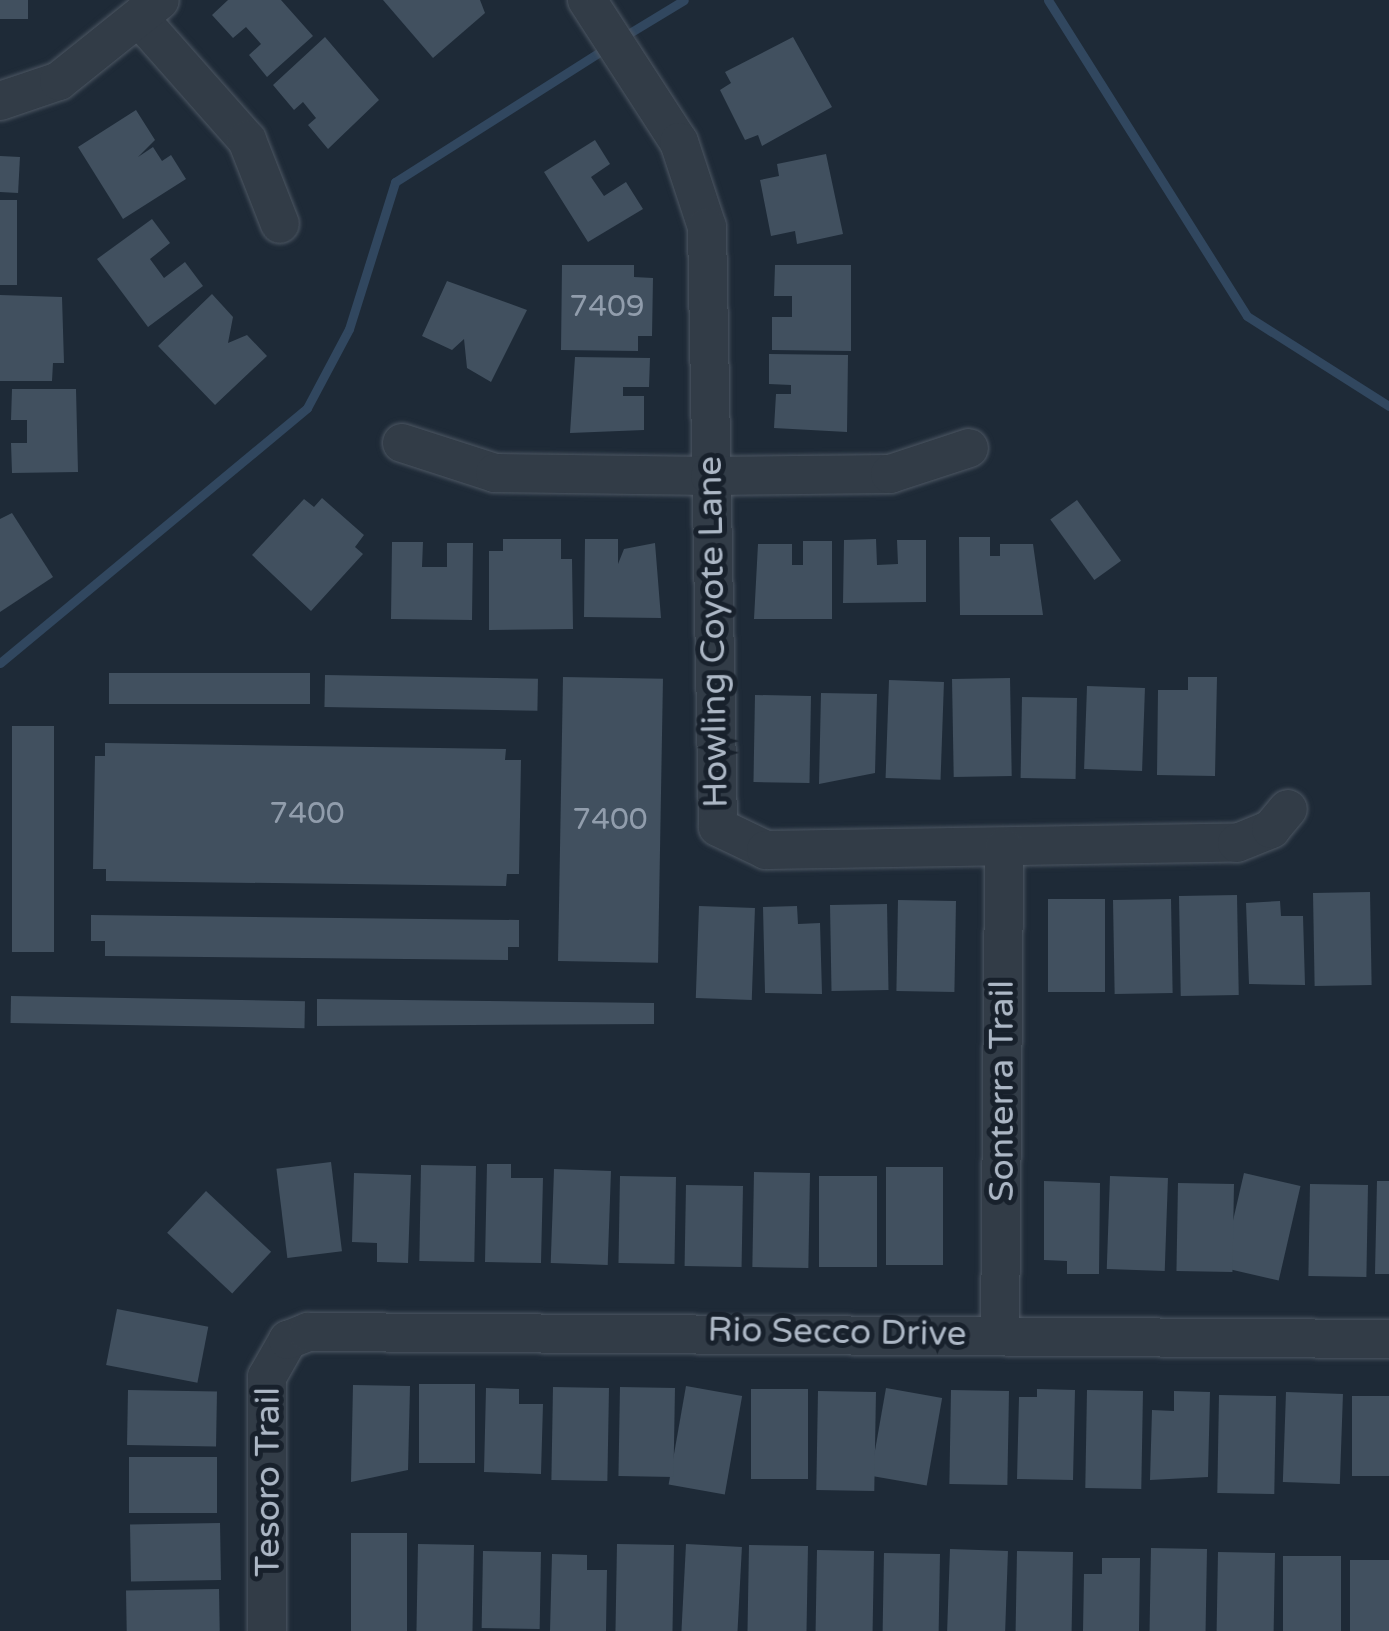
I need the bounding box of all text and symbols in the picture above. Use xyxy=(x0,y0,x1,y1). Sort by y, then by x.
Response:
house number: 7409 xyxy=(569,289,645,325)
street label: Howling Coyote Lane xyxy=(689,456,737,808)
house number: 7400 xyxy=(269,796,345,832)
house number: 7400 xyxy=(572,802,648,838)
street label: Sonterra Trail xyxy=(981,980,1023,1202)
street label: Rio Secco Drive xyxy=(707,1309,967,1355)
street label: Tesoro Trail xyxy=(247,1387,289,1577)

